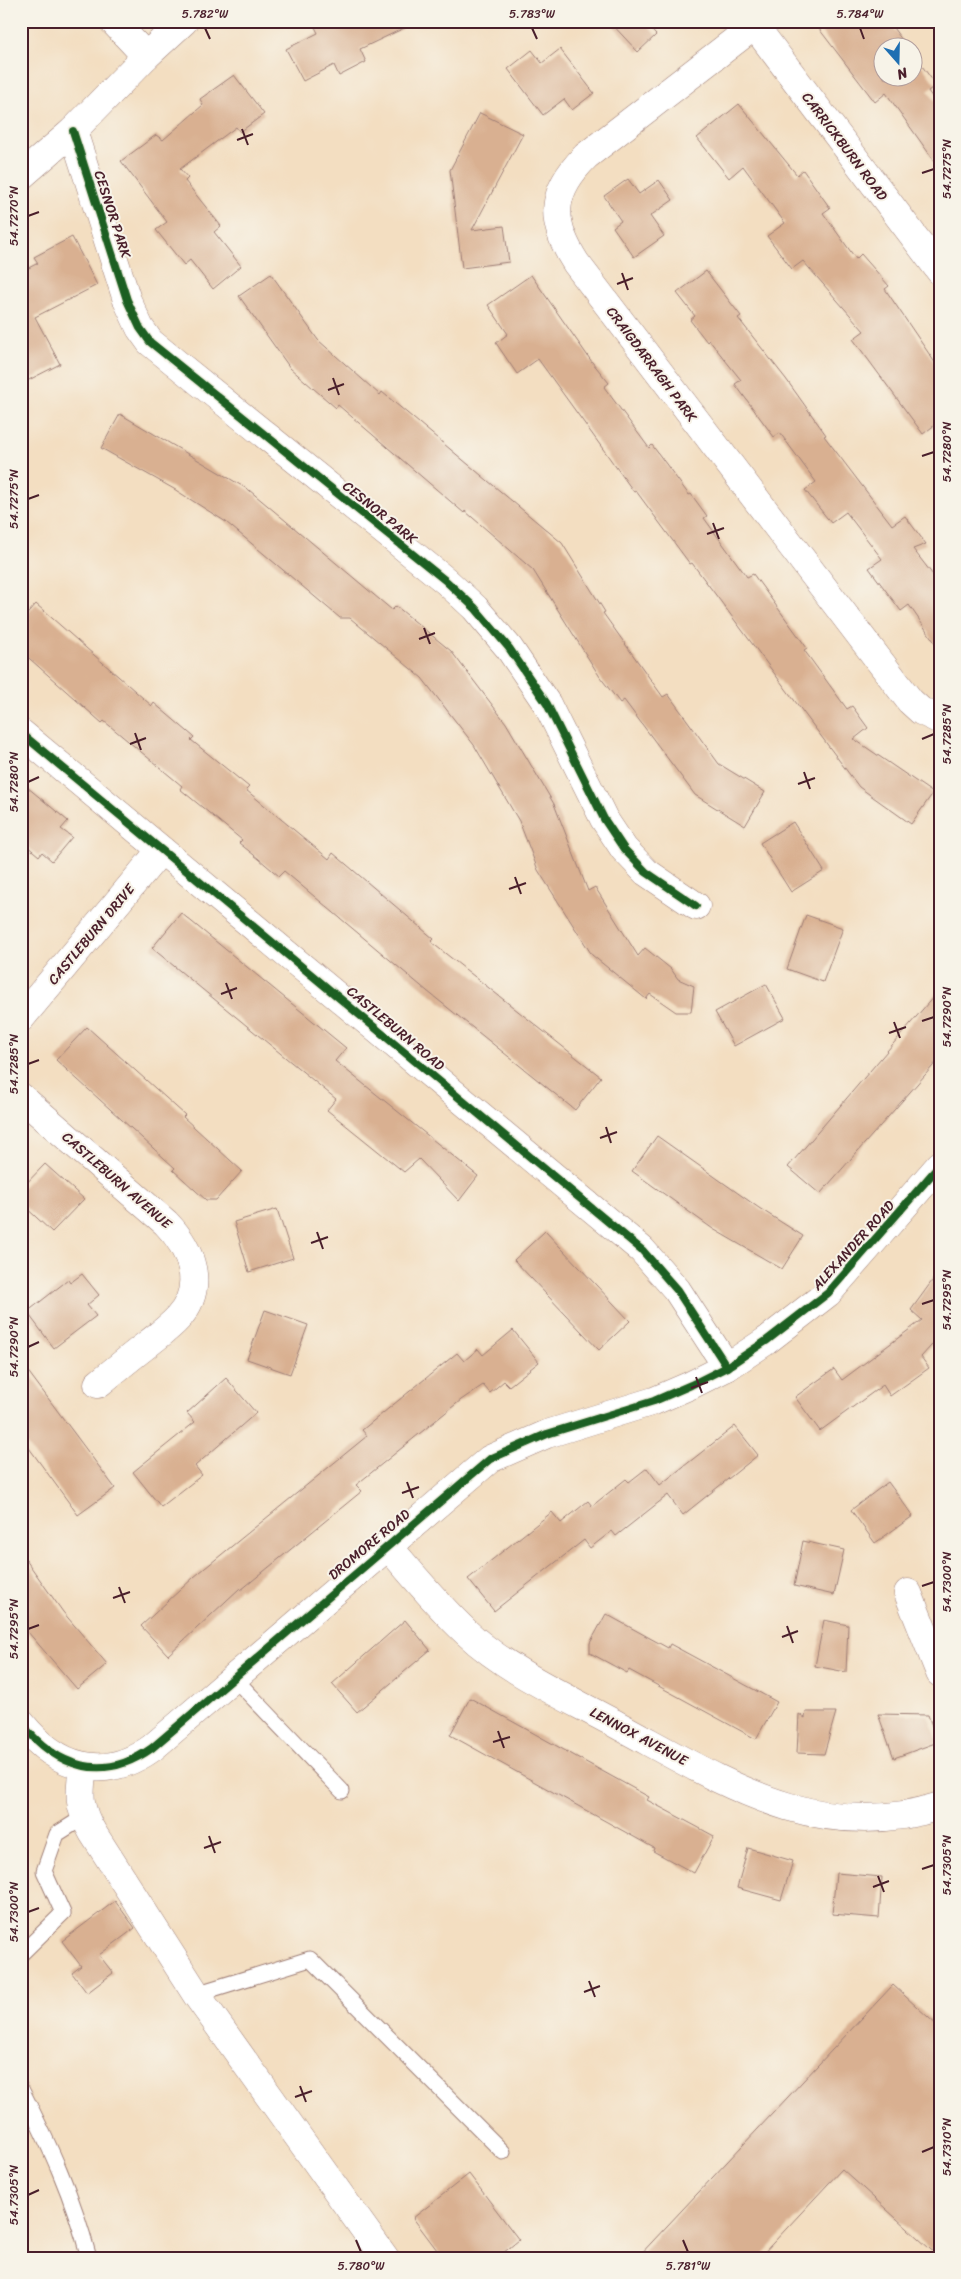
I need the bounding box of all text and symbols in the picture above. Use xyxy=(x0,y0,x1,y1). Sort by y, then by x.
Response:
text: 5.782°W xyxy=(182,3,229,25)
text: 5.783°W xyxy=(509,3,556,25)
text: 5.784°W xyxy=(837,3,884,25)
north arrow xyxy=(874,38,924,88)
text: N xyxy=(893,60,912,87)
street label: CARRICKBURN ROAD xyxy=(795,86,894,207)
text: 54.7275°N xyxy=(936,138,958,199)
street label: CESNOR PARK xyxy=(87,167,139,262)
text: 54.7270°N xyxy=(3,185,25,246)
street label: CRAIGDARRAGH PARK xyxy=(600,301,704,428)
text: 54.7280°N xyxy=(936,421,958,482)
text: 54.7275°N xyxy=(3,468,25,529)
street label: CESNOR PARK xyxy=(337,474,424,552)
text: 54.7285°N xyxy=(936,703,958,764)
text: 54.7280°N xyxy=(3,751,25,812)
street label: CASTLEBURN DRIVE xyxy=(41,877,142,991)
street label: CASTLEBURN ROAD xyxy=(341,979,451,1078)
text: 54.7290°N xyxy=(936,986,958,1047)
text: 54.7285°N xyxy=(3,1033,25,1094)
street label: CASTLEBURN AVENUE xyxy=(56,1125,178,1236)
street label: ALEXANDER ROAD xyxy=(805,1194,901,1297)
text: 54.7295°N xyxy=(936,1269,958,1330)
text: 54.7290°N xyxy=(3,1316,25,1377)
street label: DROMORE ROAD xyxy=(322,1502,417,1587)
text: 54.7300°N xyxy=(936,1551,958,1612)
text: 54.7295°N xyxy=(3,1598,25,1659)
street label: LENNOX AVENUE xyxy=(585,1700,693,1773)
text: 54.7305°N xyxy=(936,1834,958,1895)
text: 54.7300°N xyxy=(3,1881,25,1942)
text: 54.7310°N xyxy=(936,2117,958,2176)
text: 54.7305°N xyxy=(3,2164,25,2225)
text: 5.780°W xyxy=(337,2255,385,2277)
text: 5.781°W xyxy=(666,2255,711,2277)

